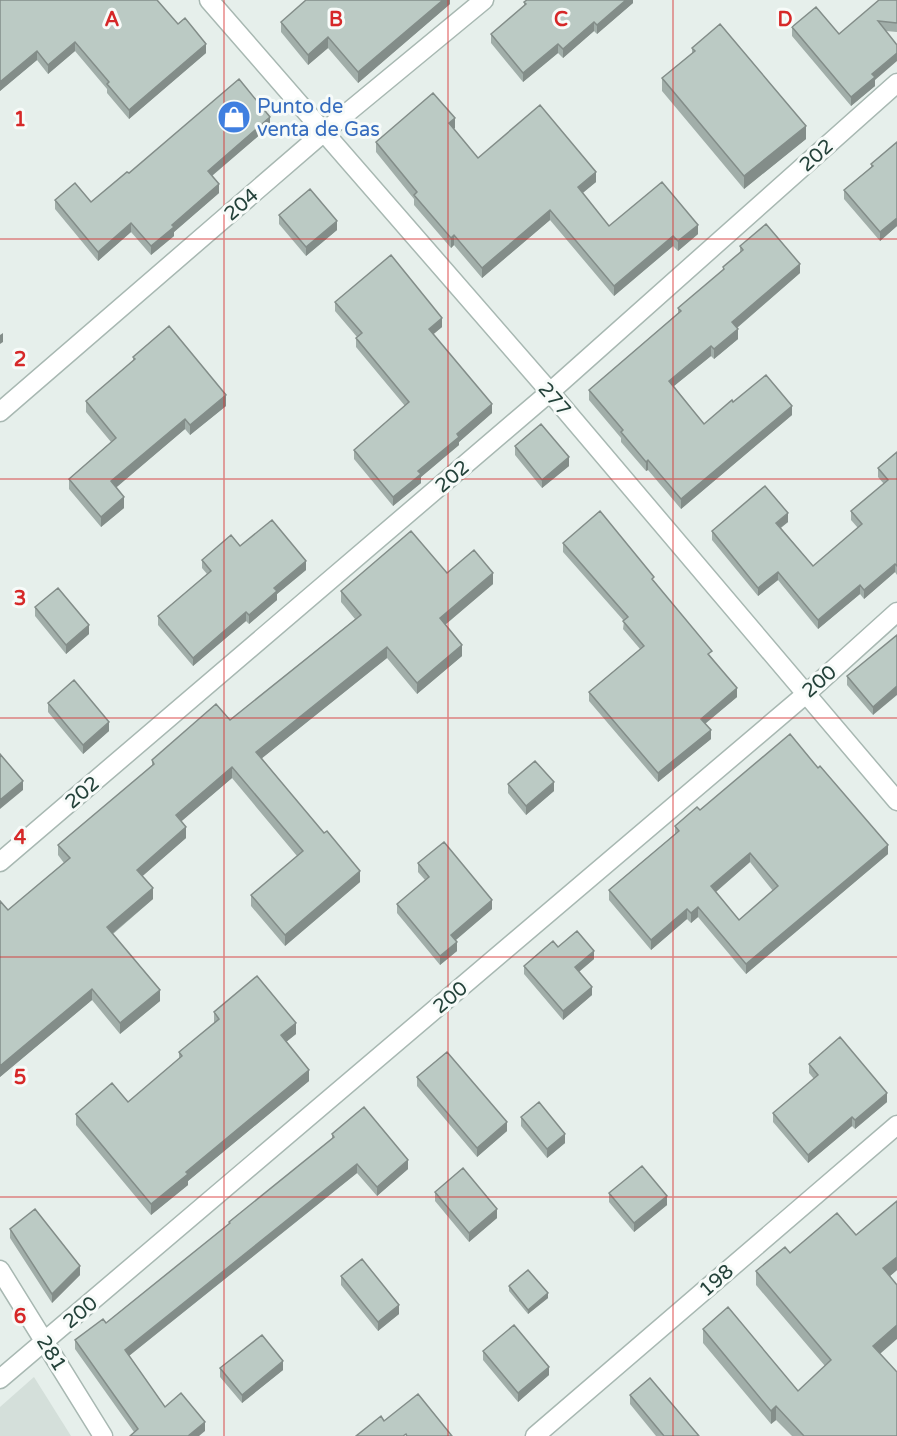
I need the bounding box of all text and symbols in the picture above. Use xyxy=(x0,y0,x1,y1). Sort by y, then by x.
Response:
text: A xyxy=(105,8,120,32)
text: B xyxy=(329,8,343,32)
text: C xyxy=(554,8,568,32)
text: D xyxy=(777,8,793,32)
place label: Punto de venta de Gas xyxy=(257,95,380,142)
shop icon: Punto de venta de Gas xyxy=(216,99,252,135)
text: 1 xyxy=(14,108,26,132)
street label: 202 xyxy=(795,134,839,177)
street label: 204 xyxy=(220,183,264,226)
text: 2 xyxy=(14,348,26,372)
street label: 277 xyxy=(533,378,576,422)
street label: 202 xyxy=(431,455,475,498)
text: 3 xyxy=(14,587,26,611)
street label: 200 xyxy=(798,660,842,703)
street label: 202 xyxy=(61,771,105,814)
text: 4 xyxy=(14,826,27,850)
street label: 200 xyxy=(428,976,473,1019)
text: 5 xyxy=(14,1066,26,1090)
street label: 198 xyxy=(695,1259,739,1302)
street label: 200 xyxy=(58,1291,103,1334)
text: 6 xyxy=(14,1305,26,1329)
street label: 281 xyxy=(31,1331,71,1376)

